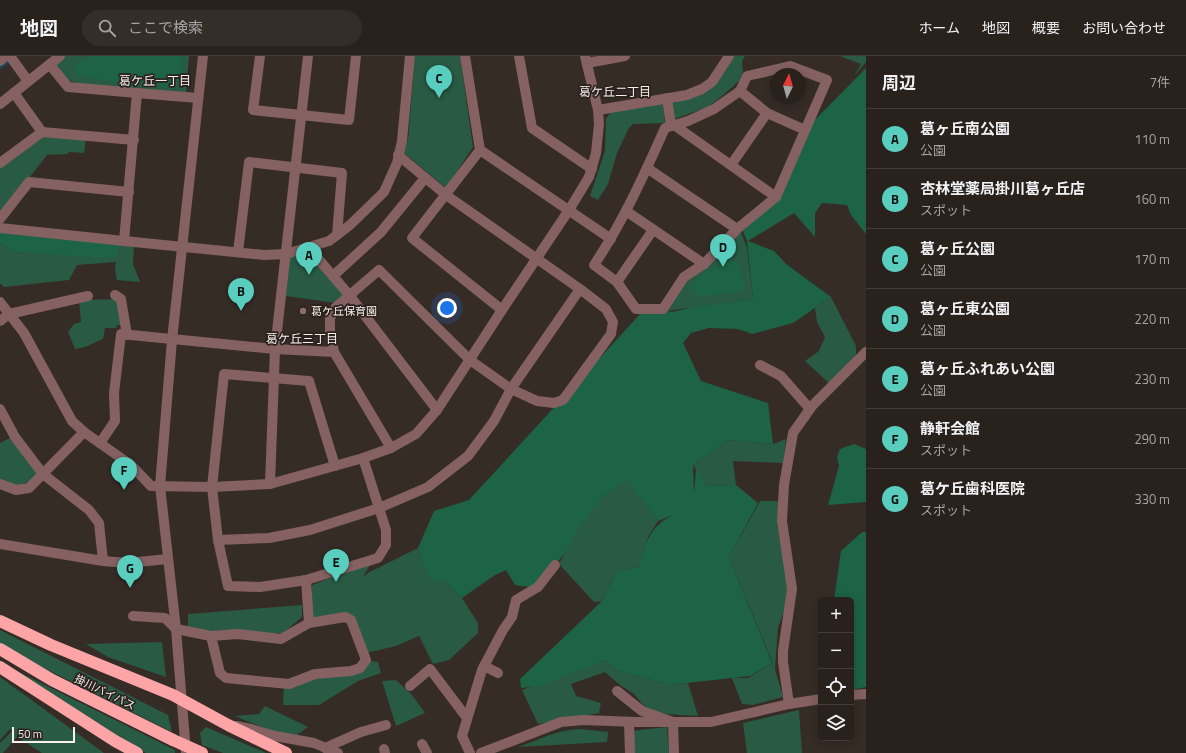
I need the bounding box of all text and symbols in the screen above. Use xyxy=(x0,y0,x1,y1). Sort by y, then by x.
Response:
search box xyxy=(82,10,362,46)
text: 地図 xyxy=(20,13,58,42)
text: ここで検索 xyxy=(128,16,203,39)
icon: search xyxy=(96,17,118,39)
text: ホーム xyxy=(918,17,960,38)
text: 地図 xyxy=(982,17,1010,38)
text: 概要 xyxy=(1032,17,1060,38)
text: お問い合わせ xyxy=(1082,17,1166,38)
pin: C xyxy=(426,65,452,98)
north arrow xyxy=(770,68,806,104)
text: 周辺 xyxy=(882,70,916,96)
district label: 葛ケ丘一丁目 xyxy=(119,71,191,90)
text: 7件 xyxy=(1150,72,1170,92)
district label: 葛ケ丘二丁目 xyxy=(579,82,651,101)
text: 葛ヶ丘南公園 xyxy=(920,117,1010,140)
text: A xyxy=(891,129,899,149)
text: 110 m xyxy=(1134,129,1170,149)
text: 公園 xyxy=(920,140,946,160)
text: 杏林堂薬局掛川葛ヶ丘店 xyxy=(920,177,1085,200)
text: B xyxy=(891,189,899,209)
text: 160 m xyxy=(1134,189,1170,209)
text: スポット xyxy=(920,200,972,220)
pin: D xyxy=(710,234,736,267)
text: 葛ヶ丘公園 xyxy=(920,237,995,260)
pin: A xyxy=(296,242,322,275)
text: C xyxy=(891,249,899,269)
text: 170 m xyxy=(1134,249,1170,269)
text: 公園 xyxy=(920,260,946,280)
pin: B xyxy=(228,278,254,311)
text: 葛ヶ丘東公園 xyxy=(920,297,1010,320)
your location xyxy=(437,298,457,318)
place label: 葛ケ丘保育園 xyxy=(311,303,377,319)
marker: 葛ケ丘保育園 xyxy=(298,306,308,316)
text: D xyxy=(891,309,899,329)
text: 220 m xyxy=(1134,309,1170,329)
text: 公園 xyxy=(920,320,946,340)
district label: 葛ケ丘三丁目 xyxy=(266,329,338,348)
text: 葛ヶ丘ふれあい公園 xyxy=(920,357,1055,380)
text: E xyxy=(891,369,899,389)
text: 230 m xyxy=(1134,369,1170,389)
text: 公園 xyxy=(920,380,946,400)
text: 静軒会館 xyxy=(920,417,980,440)
text: F xyxy=(892,429,898,449)
text: 290 m xyxy=(1134,429,1170,449)
text: スポット xyxy=(920,440,972,460)
pin: F xyxy=(111,457,137,490)
text: 葛ケ丘歯科医院 xyxy=(920,477,1025,500)
text: G xyxy=(891,489,899,509)
text: 330 m xyxy=(1134,489,1170,509)
text: スポット xyxy=(920,500,972,520)
pin: E xyxy=(323,549,349,582)
pin: G xyxy=(117,555,143,588)
map controls xyxy=(818,597,854,741)
button: + xyxy=(818,597,854,633)
button: − xyxy=(818,633,854,669)
button: locate xyxy=(818,669,854,705)
street label: 掛川バイパス xyxy=(72,670,138,714)
button: layers xyxy=(818,705,854,741)
scale bar xyxy=(12,725,75,744)
text: 50 m xyxy=(18,726,42,742)

